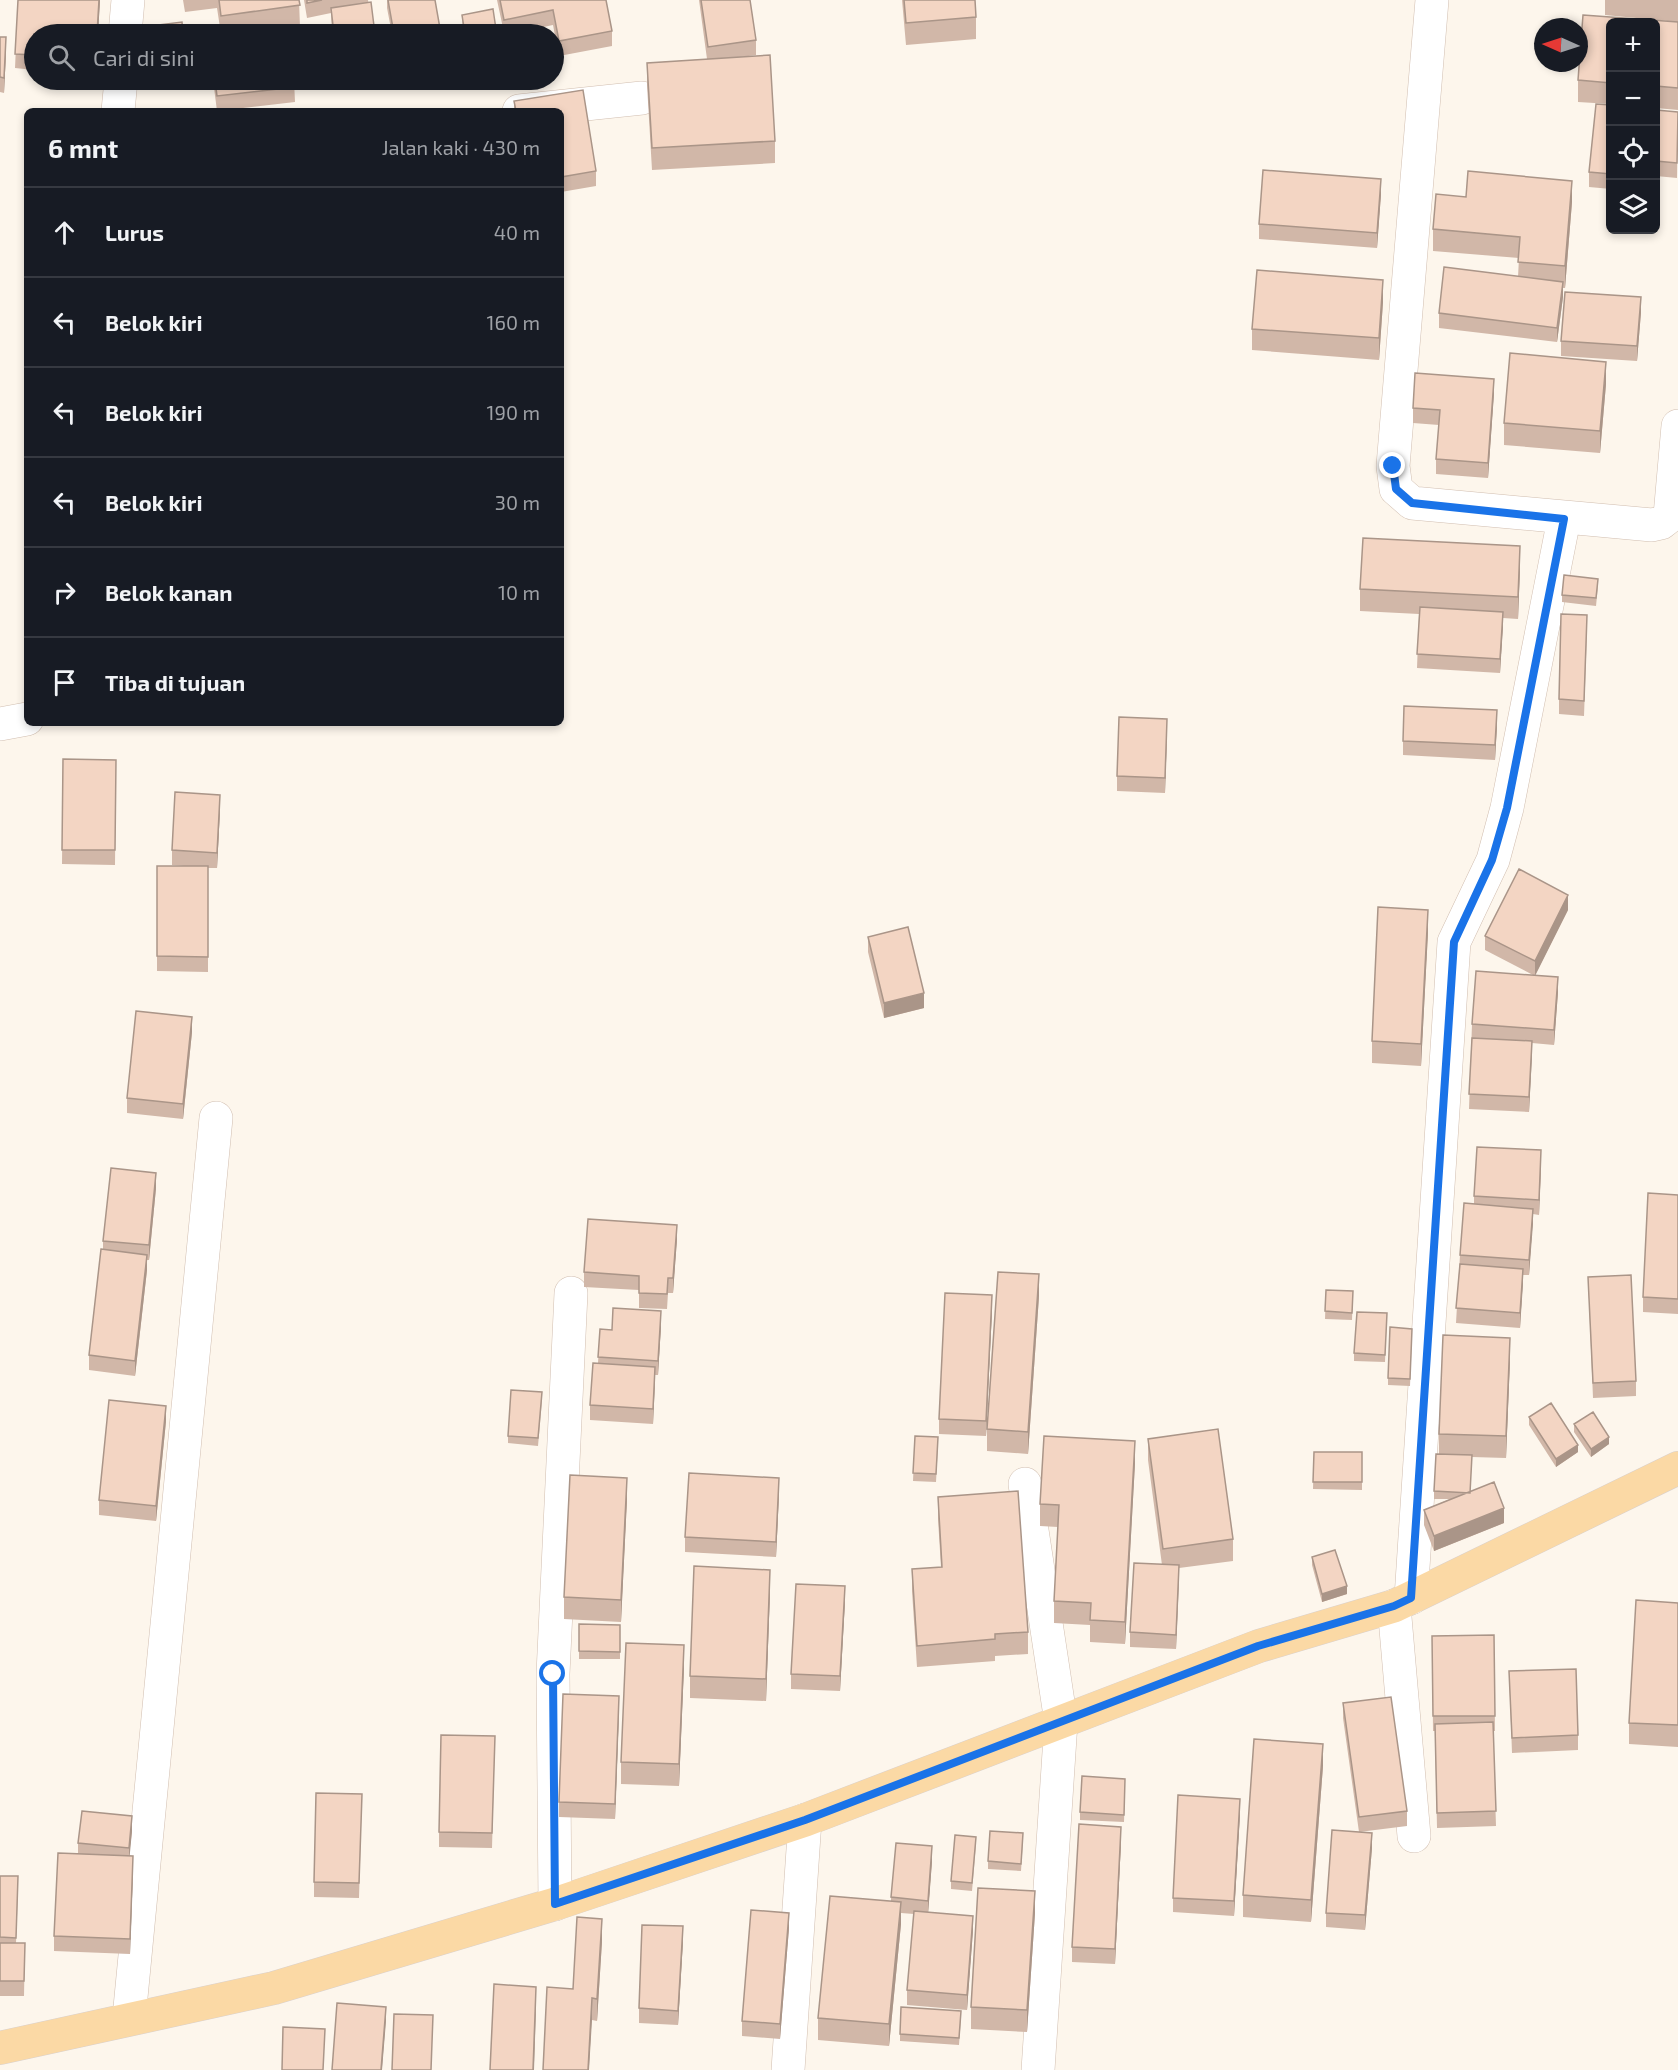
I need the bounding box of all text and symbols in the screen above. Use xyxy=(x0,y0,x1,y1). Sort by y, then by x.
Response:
north arrow xyxy=(1534,18,1588,72)
map controls xyxy=(1606,18,1660,234)
button: + xyxy=(1606,18,1660,72)
search box xyxy=(24,24,564,90)
icon: search xyxy=(45,41,78,74)
text: Cari di sini xyxy=(93,44,195,70)
button: − xyxy=(1606,72,1660,126)
button: locate xyxy=(1606,126,1660,180)
text: 6 mnt xyxy=(48,132,118,163)
text: Jalan kaki · 430 m xyxy=(382,135,540,159)
button: layers xyxy=(1606,180,1660,234)
icon: ahead xyxy=(48,216,81,249)
text: Lurus xyxy=(105,219,164,245)
text: 40 m xyxy=(494,220,540,244)
icon: left xyxy=(48,306,81,339)
text: Belok kiri xyxy=(105,309,202,335)
text: 160 m xyxy=(487,310,540,334)
icon: left xyxy=(48,396,81,429)
text: Belok kiri xyxy=(105,399,202,425)
text: 190 m xyxy=(487,400,540,424)
route end xyxy=(1379,452,1405,478)
icon: left xyxy=(48,486,81,519)
text: Belok kiri xyxy=(105,489,202,515)
text: 30 m xyxy=(495,490,540,514)
icon: right xyxy=(48,576,81,609)
text: Belok kanan xyxy=(105,579,232,605)
text: 10 m xyxy=(498,580,540,604)
icon: arrive xyxy=(48,666,81,699)
text: Tiba di tujuan xyxy=(105,669,245,695)
route start xyxy=(539,1660,565,1686)

